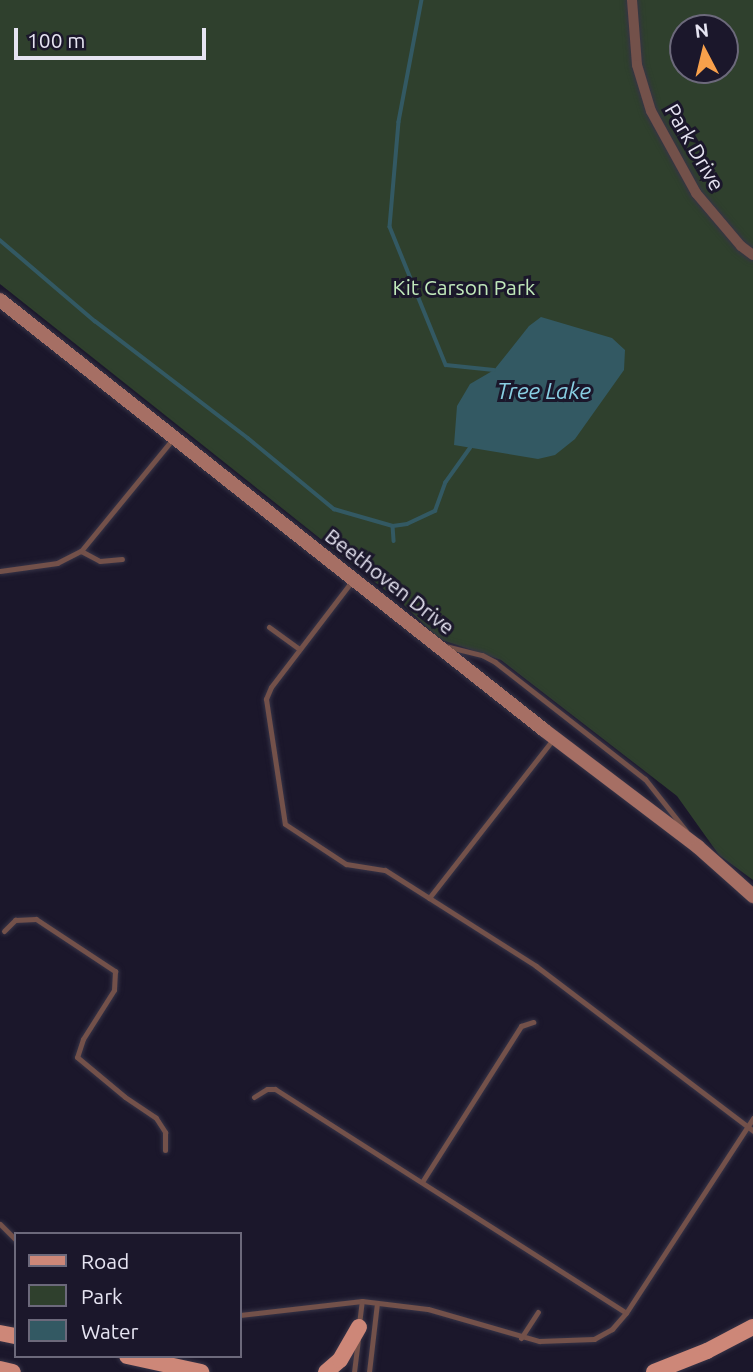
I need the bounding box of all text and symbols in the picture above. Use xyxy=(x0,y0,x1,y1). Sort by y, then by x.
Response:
scale bar xyxy=(18,14,210,58)
north arrow xyxy=(669,14,739,84)
text: N xyxy=(693,18,710,42)
text: 100 m xyxy=(27,28,85,52)
street label: Park Drive xyxy=(660,99,730,195)
park label: Kit Carson Park xyxy=(393,274,535,300)
water label: Tree Lake xyxy=(497,377,591,405)
street label: Beethoven Drive xyxy=(320,523,460,639)
legend xyxy=(14,1232,242,1358)
text: Road xyxy=(81,1249,129,1273)
text: Park xyxy=(81,1284,123,1308)
text: Water xyxy=(81,1319,139,1343)

